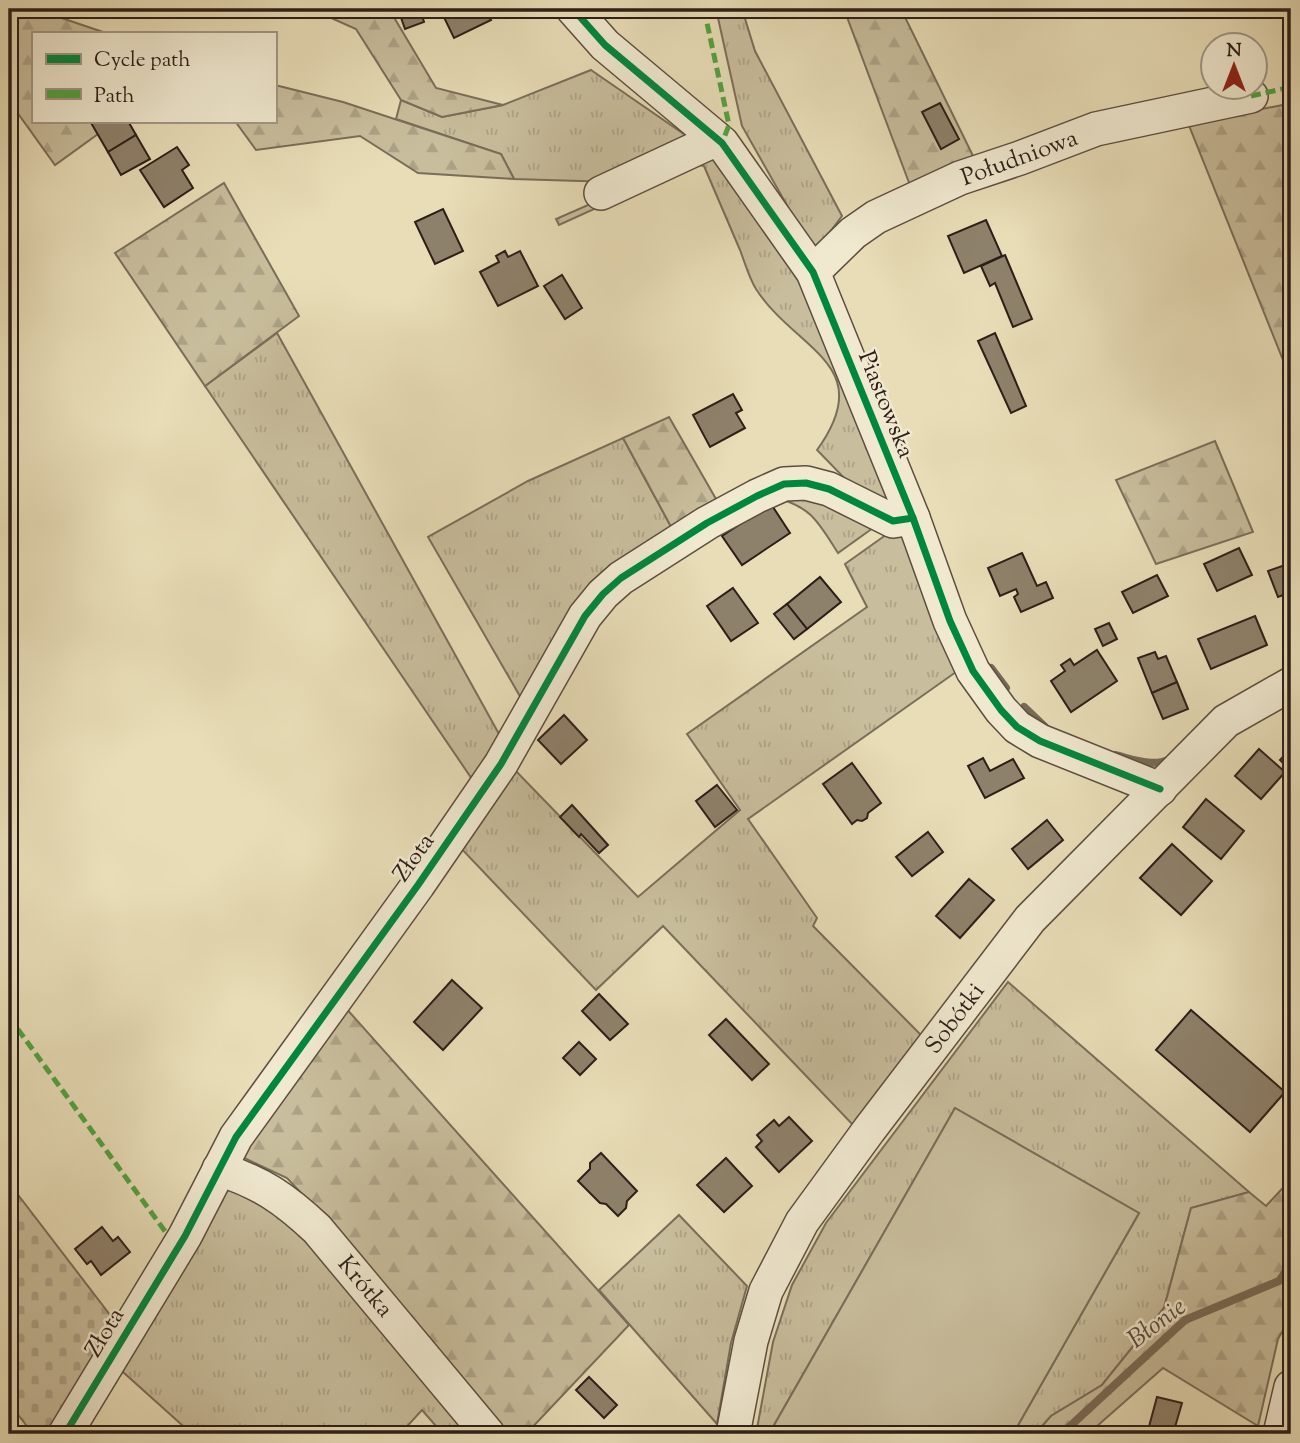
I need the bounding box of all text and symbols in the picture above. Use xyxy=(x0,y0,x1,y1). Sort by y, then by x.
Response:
legend xyxy=(32,32,276,122)
north arrow xyxy=(1198,32,1268,102)
text: N xyxy=(1226,38,1242,65)
text: Cycle path xyxy=(94,46,191,76)
text: Path xyxy=(94,82,135,112)
street label: Południowa xyxy=(957,122,1083,196)
street label: Piastowska xyxy=(848,346,922,463)
street label: Złota xyxy=(386,827,444,889)
street label: Sobótki xyxy=(918,976,994,1062)
street label: Krótka xyxy=(329,1249,400,1326)
water label: Błonie xyxy=(1121,1290,1194,1358)
street label: Złota xyxy=(78,1302,134,1364)

